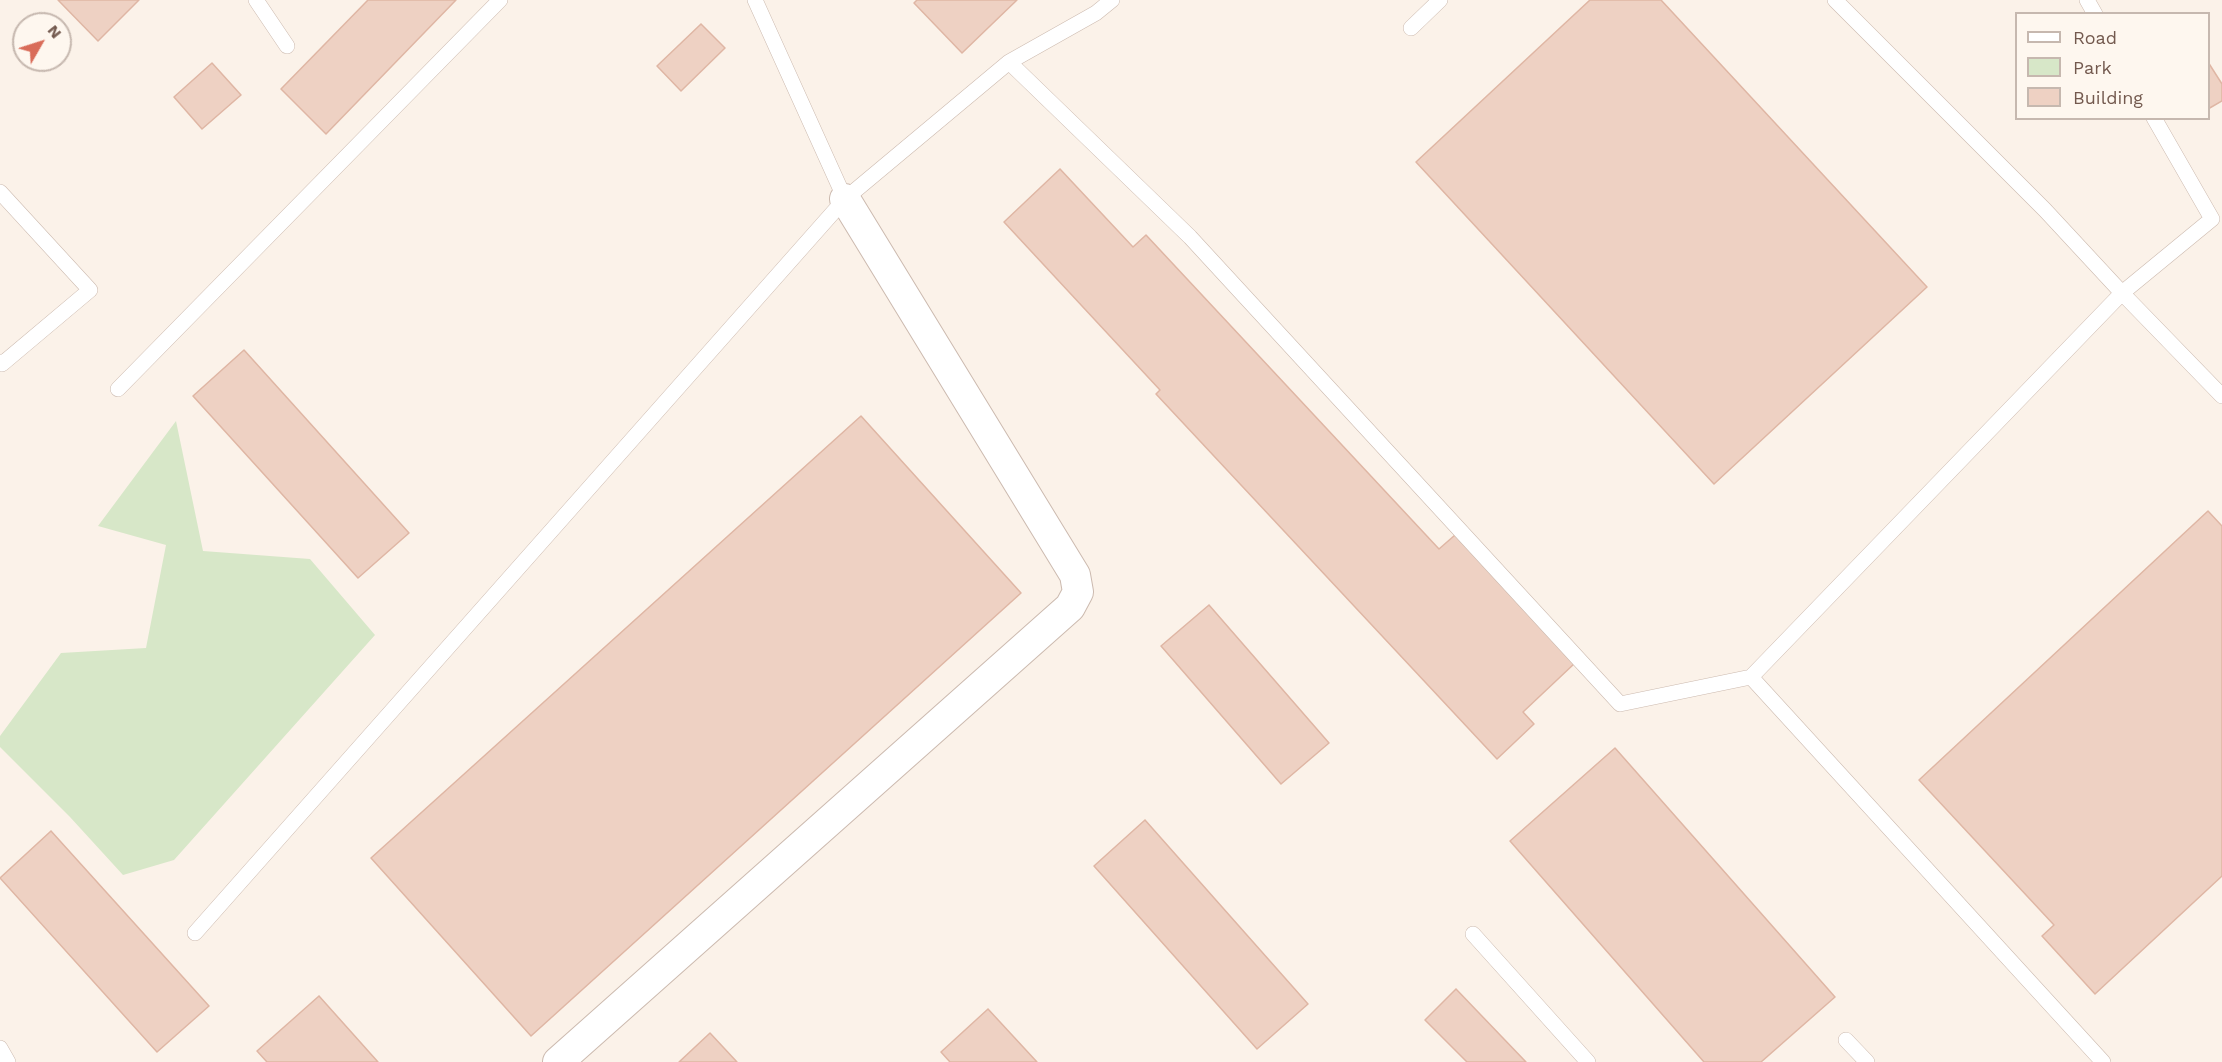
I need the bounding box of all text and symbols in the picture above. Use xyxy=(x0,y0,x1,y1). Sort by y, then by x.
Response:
north arrow xyxy=(12,12,72,72)
legend xyxy=(2015,12,2210,120)
text: N xyxy=(44,21,66,42)
text: Road xyxy=(2073,27,2117,48)
text: Park xyxy=(2073,57,2112,78)
text: Building xyxy=(2073,87,2143,108)

